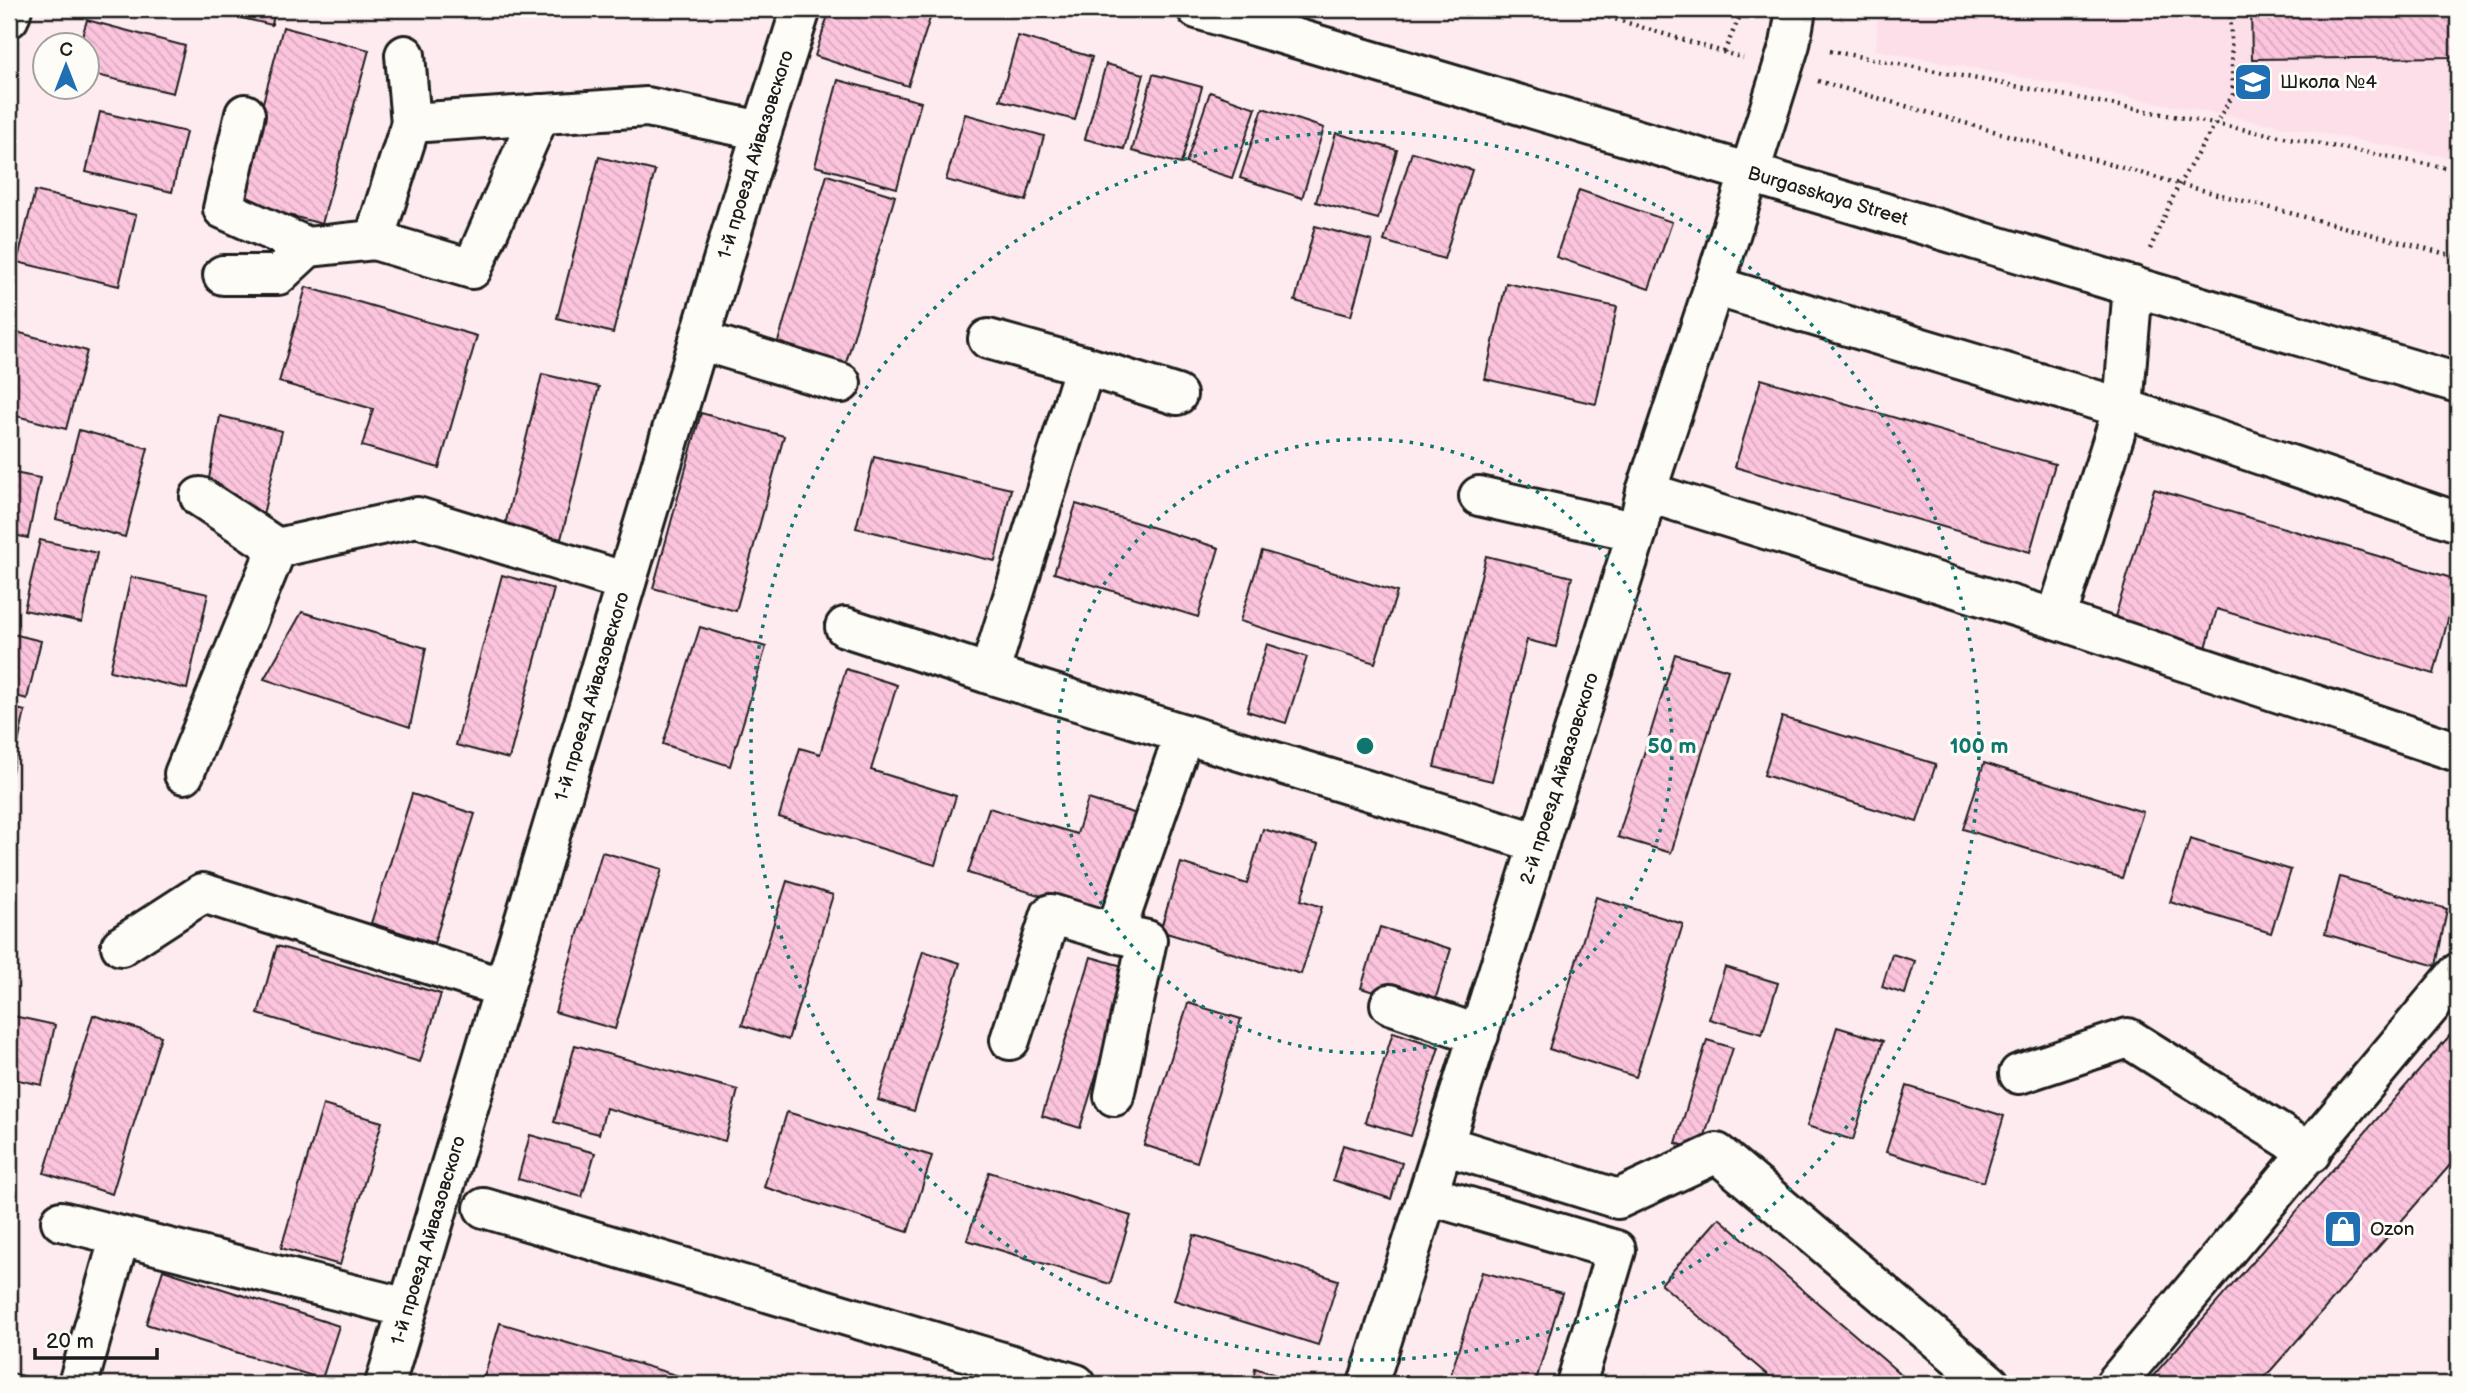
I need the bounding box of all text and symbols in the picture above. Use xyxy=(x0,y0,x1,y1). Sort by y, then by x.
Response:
north arrow xyxy=(32,32,102,102)
text: С xyxy=(59,39,73,62)
street label: 1-й проезд Айвазовского xyxy=(713,47,799,262)
school or university icon: Школа №4 xyxy=(2232,61,2274,103)
place label: Школа №4 xyxy=(2280,71,2377,94)
street label: Burgasskaya Street xyxy=(1745,161,1911,231)
street label: 1-й проезд Айвазовского xyxy=(550,589,634,804)
street label: 2-й проезд Айвазовского xyxy=(1515,670,1603,887)
centre of rings xyxy=(1353,734,1377,758)
text: 50 m xyxy=(1648,734,1696,759)
text: 100 m xyxy=(1950,734,2008,759)
street label: 1-й проезд Айвазовского xyxy=(386,1133,471,1348)
shop icon: Ozon xyxy=(2322,1208,2364,1250)
place label: Ozon xyxy=(2370,1218,2415,1241)
scale bar xyxy=(35,1316,158,1360)
text: 20 m xyxy=(46,1329,94,1354)

